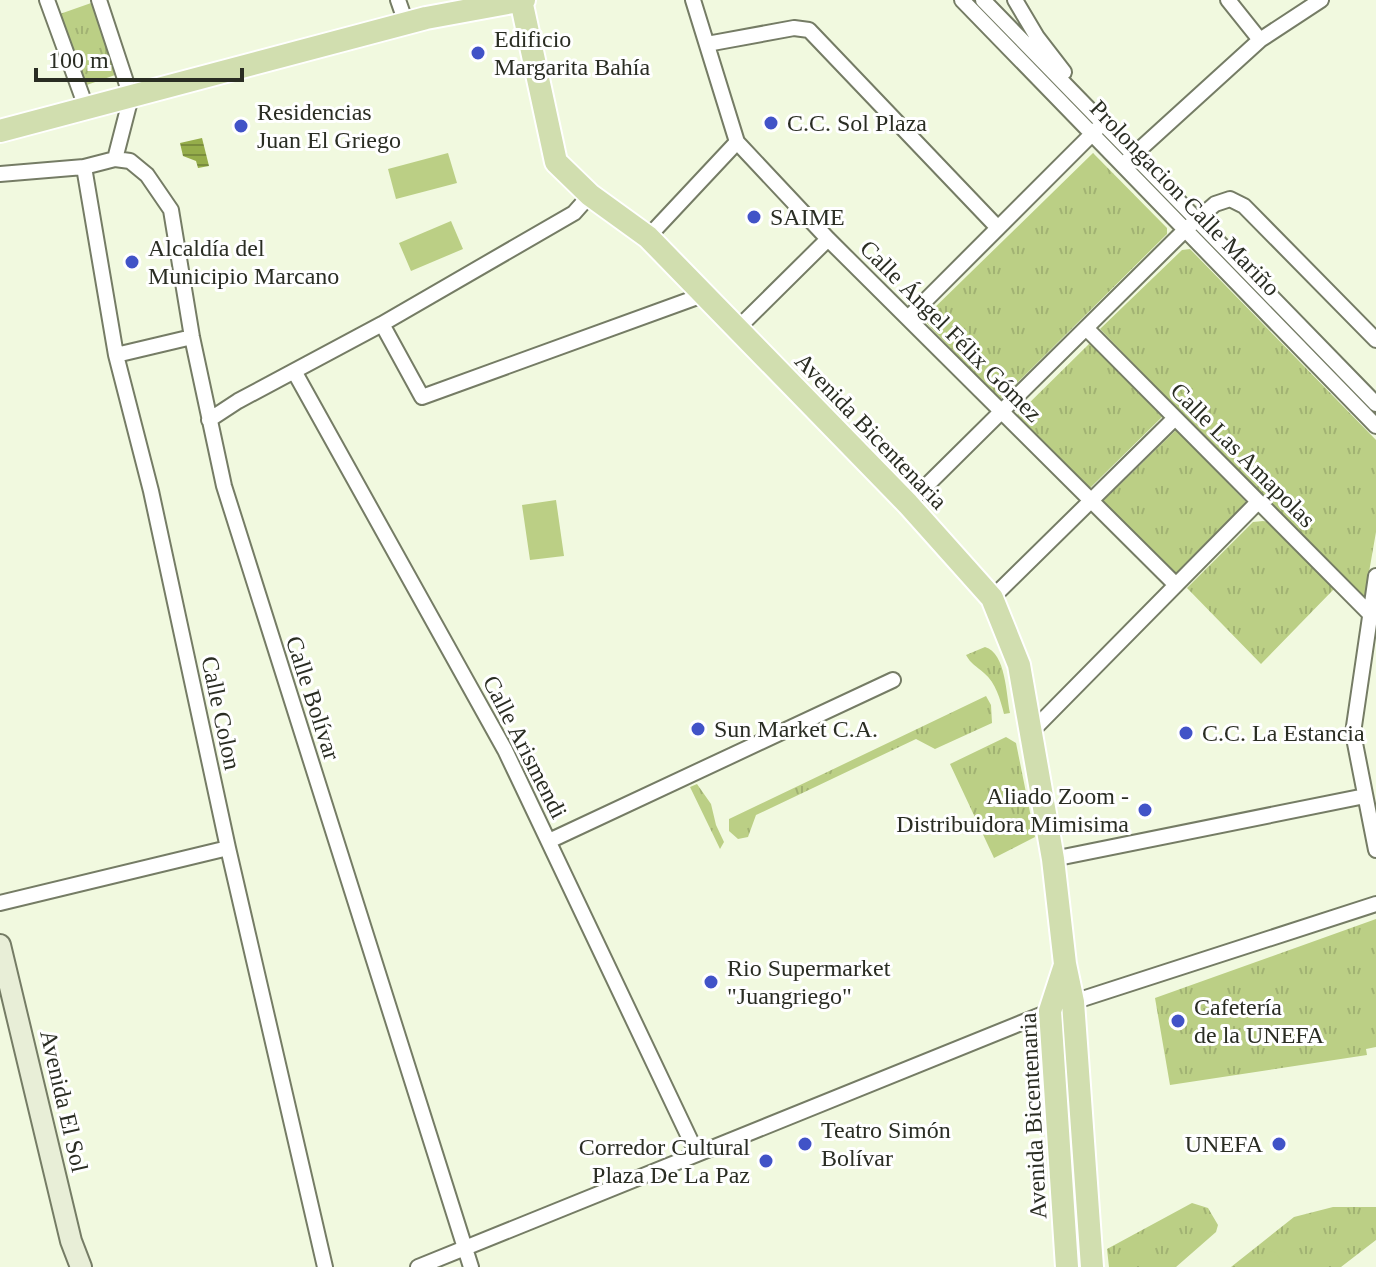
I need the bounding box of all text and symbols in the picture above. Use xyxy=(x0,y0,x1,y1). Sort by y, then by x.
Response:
place label: Edificio Margarita Bahía xyxy=(494,26,651,80)
scale bar xyxy=(36,32,242,82)
marker: Edificio Margarita Bahía xyxy=(469,44,487,62)
text: 100 m xyxy=(48,47,109,73)
street label: Prolongacion Calle Mariño xyxy=(1085,95,1285,301)
place label: Residencias Juan El Griego xyxy=(257,99,401,153)
place label: C.C. Sol Plaza xyxy=(787,110,927,136)
marker: C.C. Sol Plaza xyxy=(762,114,780,132)
marker: Residencias Juan El Griego xyxy=(232,117,250,135)
place label: SAIME xyxy=(770,204,845,230)
marker: SAIME xyxy=(745,208,763,226)
place label: Alcaldía del Municipio Marcano xyxy=(148,235,339,289)
street label: Calle Ángel Félix Gómez xyxy=(855,235,1047,427)
marker: Alcaldía del Municipio Marcano xyxy=(123,253,141,271)
street label: Avenida Bicentenaria xyxy=(790,348,952,515)
street label: Calle Las Amapolas xyxy=(1165,377,1321,533)
street label: Calle Bolívar xyxy=(281,633,345,763)
street label: Calle Colon xyxy=(196,654,246,772)
street label: Calle Arismendi xyxy=(478,671,572,823)
place label: Sun Market C.A. xyxy=(714,716,878,742)
marker: Sun Market C.A. xyxy=(689,720,707,738)
place label: C.C. La Estancia xyxy=(1202,720,1365,746)
marker: C.C. La Estancia xyxy=(1177,724,1195,742)
place label: Aliado Zoom - Distribuidora Mimisima xyxy=(896,783,1129,837)
marker: Aliado Zoom - Distribuidora Mimisima xyxy=(1136,801,1154,819)
place label: Rio Supermarket "Juangriego" xyxy=(727,955,891,1009)
marker: Rio Supermarket "Juangriego" xyxy=(702,973,720,991)
place label: Cafetería de la UNEFA xyxy=(1194,994,1325,1048)
street label: Avenida Bicentenaria xyxy=(1015,1012,1051,1220)
marker: Cafetería de la UNEFA xyxy=(1169,1012,1187,1030)
street label: Avenida El Sol xyxy=(35,1027,93,1175)
place label: Teatro Simón Bolívar xyxy=(821,1117,951,1171)
place label: UNEFA xyxy=(1185,1131,1264,1157)
place label: Corredor Cultural Plaza De La Paz xyxy=(579,1134,750,1188)
marker: Teatro Simón Bolívar xyxy=(796,1135,814,1153)
marker: UNEFA xyxy=(1270,1135,1288,1153)
marker: Corredor Cultural Plaza De La Paz xyxy=(757,1152,775,1170)

